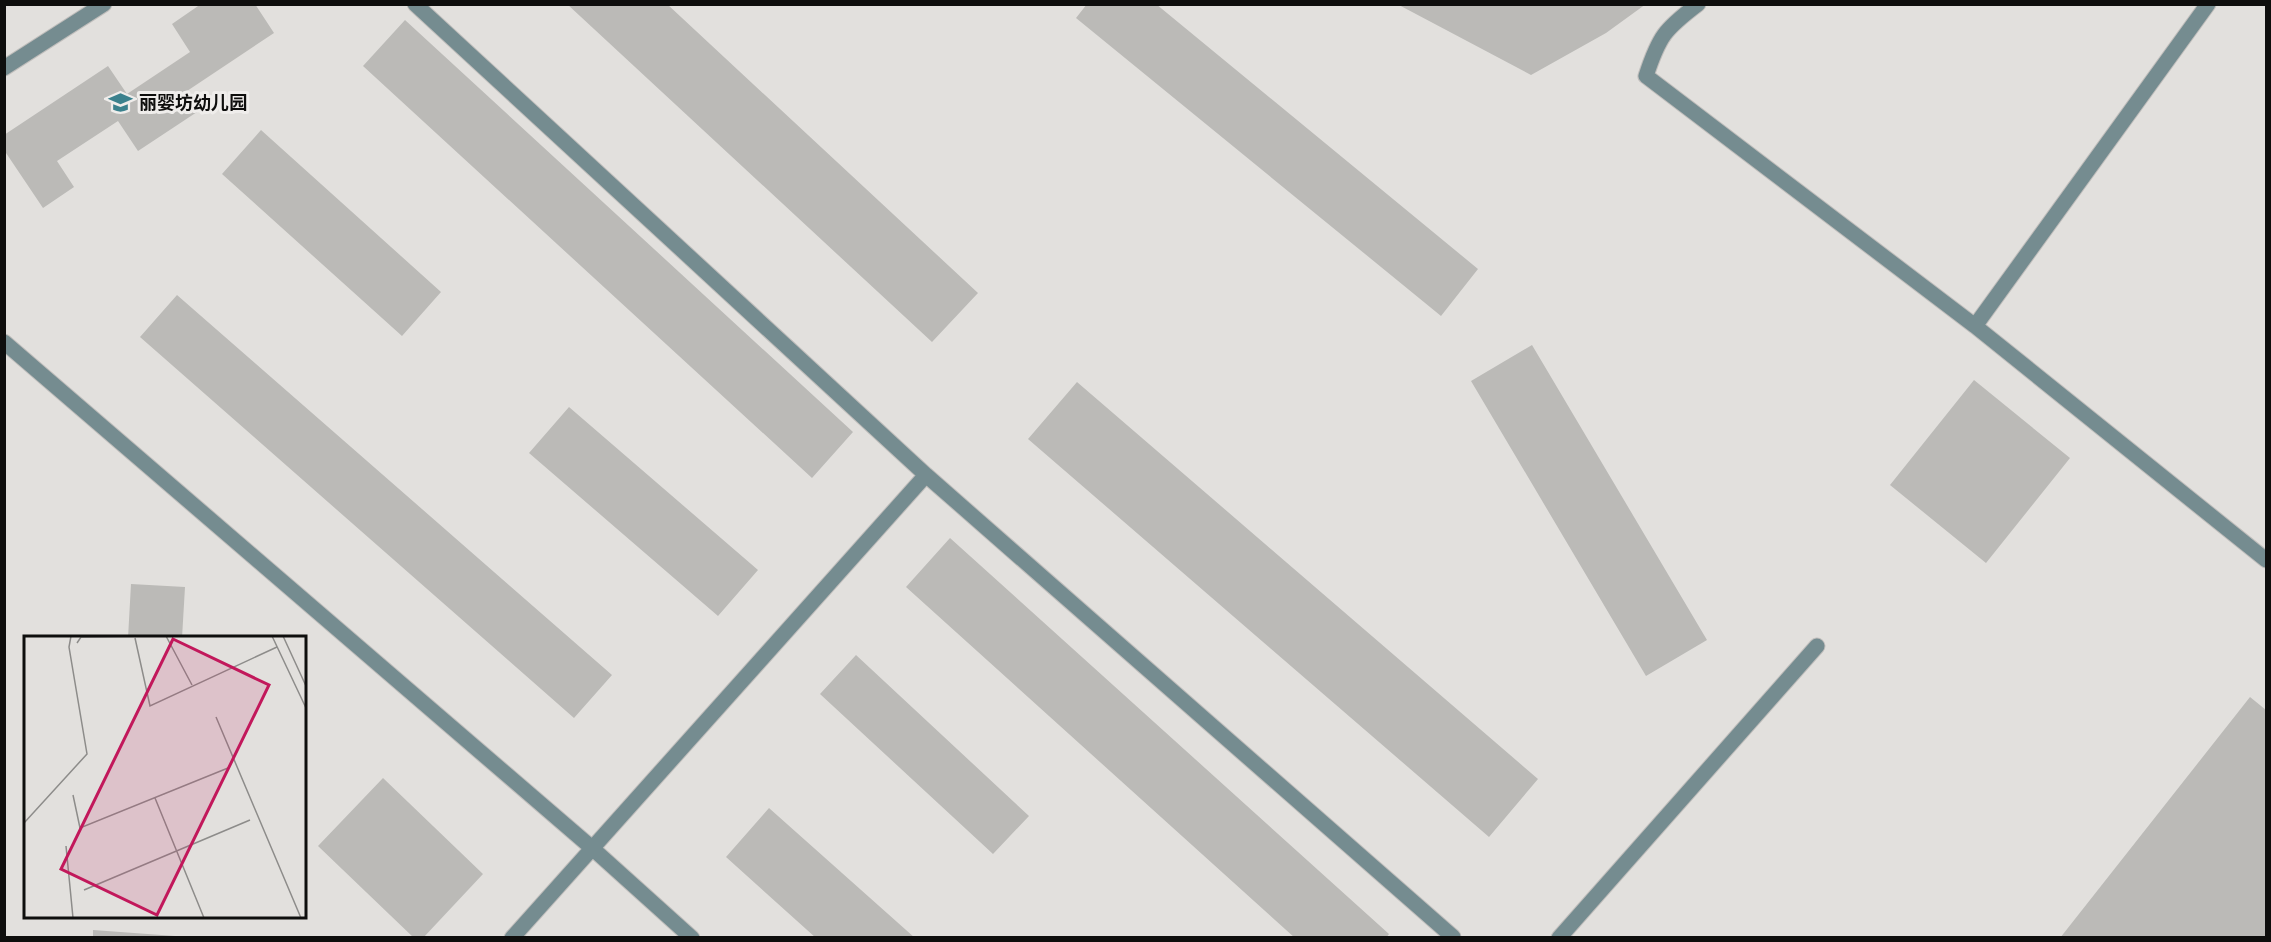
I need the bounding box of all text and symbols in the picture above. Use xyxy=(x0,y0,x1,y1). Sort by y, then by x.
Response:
school or university icon: 丽婴坊幼儿园 xyxy=(108,90,134,116)
place label: 丽婴坊幼儿园 xyxy=(139,92,247,114)
inset map xyxy=(24,636,306,918)

